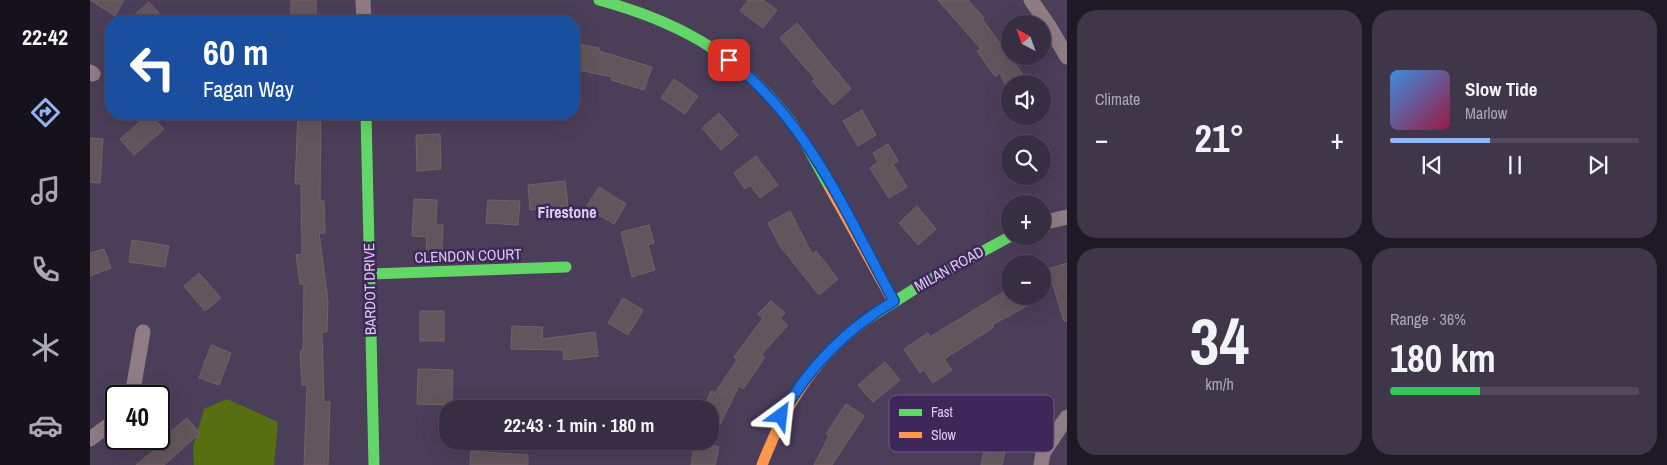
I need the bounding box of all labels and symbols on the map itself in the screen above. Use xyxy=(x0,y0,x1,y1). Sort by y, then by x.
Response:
north arrow xyxy=(1001,15,1051,65)
pin xyxy=(708,39,750,81)
district label: Firestone xyxy=(537,201,597,223)
street label: MILAN ROAD xyxy=(910,241,987,296)
street label: BARDOT DRIVE xyxy=(358,243,381,335)
street label: CLENDON COURT xyxy=(414,243,522,268)
speed limit sign: 40 xyxy=(105,385,170,450)
position arrow xyxy=(754,389,806,441)
legend xyxy=(889,395,1054,452)
text: Fast xyxy=(931,403,953,421)
text: Slow xyxy=(931,426,957,444)

